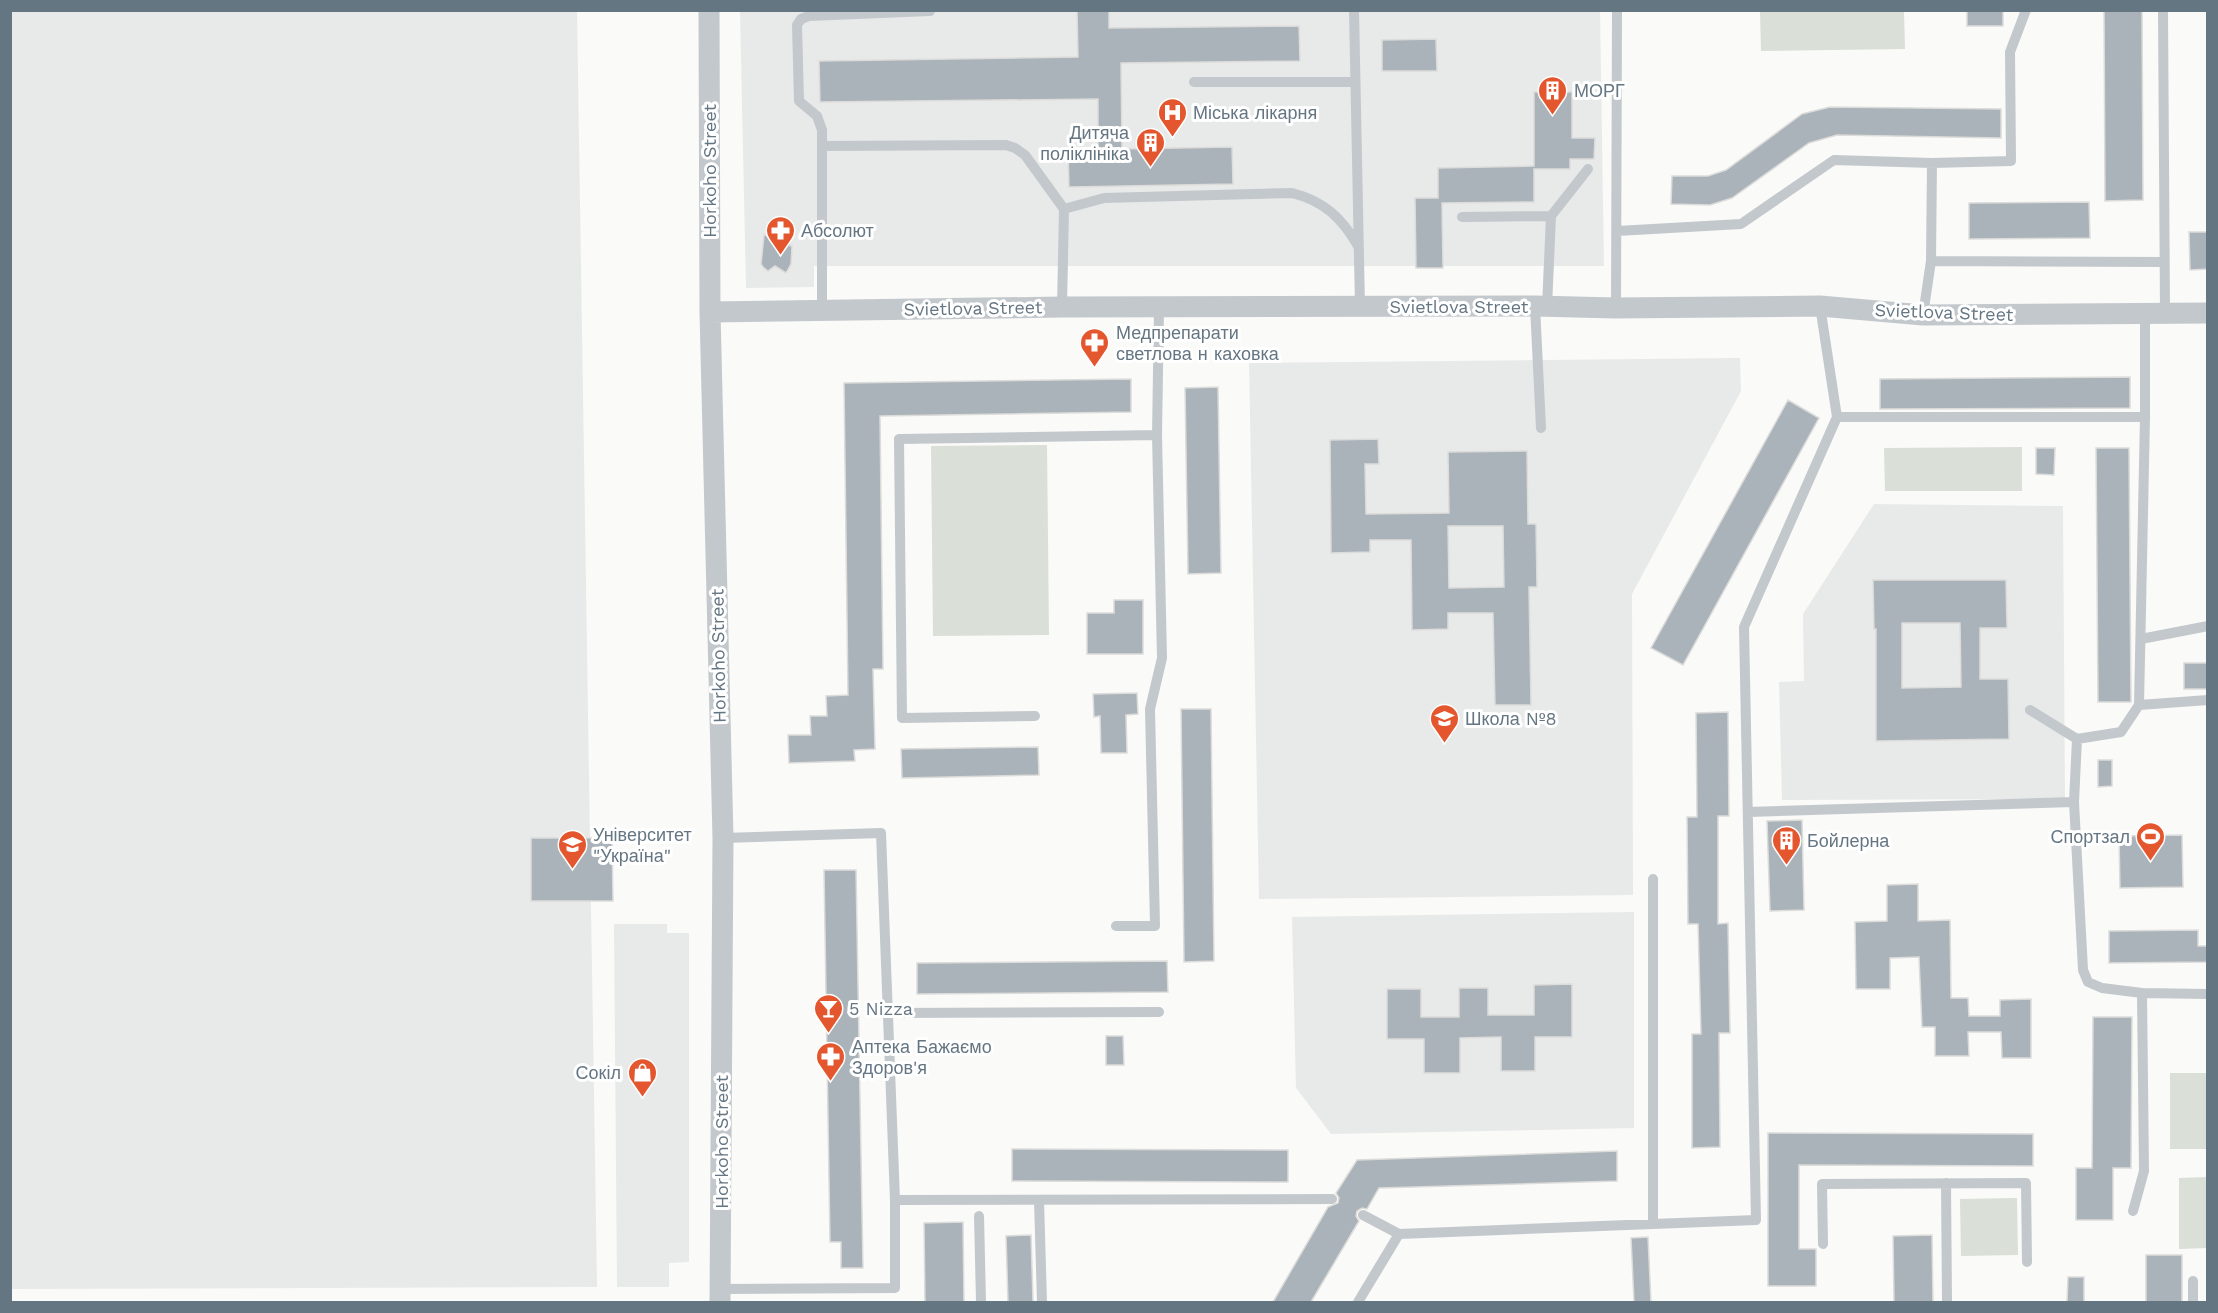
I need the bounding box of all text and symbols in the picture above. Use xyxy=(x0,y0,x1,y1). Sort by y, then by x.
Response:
building icon: МОРГ xyxy=(1537,74,1569,116)
place label: МОРГ xyxy=(1574,80,1625,101)
hospital icon: Міська лікарня xyxy=(1156,96,1188,138)
place label: Міська лікарня xyxy=(1193,102,1317,123)
street label: Horkoho Street xyxy=(699,103,720,238)
place label: Дитяча поліклініка xyxy=(1040,122,1130,164)
building icon: Дитяча поліклініка xyxy=(1134,126,1166,168)
pharmacy icon: Абсолют xyxy=(764,214,796,256)
place label: Абсолют xyxy=(801,220,874,241)
street label: Svietlova Street xyxy=(903,296,1043,320)
street label: Svietlova Street xyxy=(1390,296,1529,317)
street label: Svietlova Street xyxy=(1874,299,2014,325)
place label: Медпрепарати светлова н каховка xyxy=(1116,322,1280,364)
pharmacy icon: Медпрепарати светлова н каховка xyxy=(1079,326,1111,368)
street label: Horkoho Street xyxy=(706,588,730,723)
school or university icon: Школа №8 xyxy=(1428,702,1460,744)
place label: Школа №8 xyxy=(1465,708,1557,729)
sports icon: Спортзал xyxy=(2135,820,2167,862)
place label: Університет "Україна" xyxy=(593,824,692,866)
building icon: Бойлерна xyxy=(1770,824,1802,866)
place label: Спортзал xyxy=(2051,826,2130,847)
school or university icon: Університет "Україна" xyxy=(556,828,588,870)
place label: Бойлерна xyxy=(1807,830,1890,851)
bar icon: 5 Nizza xyxy=(812,992,844,1034)
place label: 5 Nizza xyxy=(849,998,913,1019)
place label: Аптека Бажаємо Здоров'я xyxy=(852,1036,992,1078)
pharmacy icon: Аптека Бажаємо Здоров'я xyxy=(815,1040,847,1082)
shop icon: Сокіл xyxy=(626,1056,658,1098)
place label: Сокіл xyxy=(576,1062,621,1083)
street label: Horkoho Street xyxy=(711,1074,732,1209)

